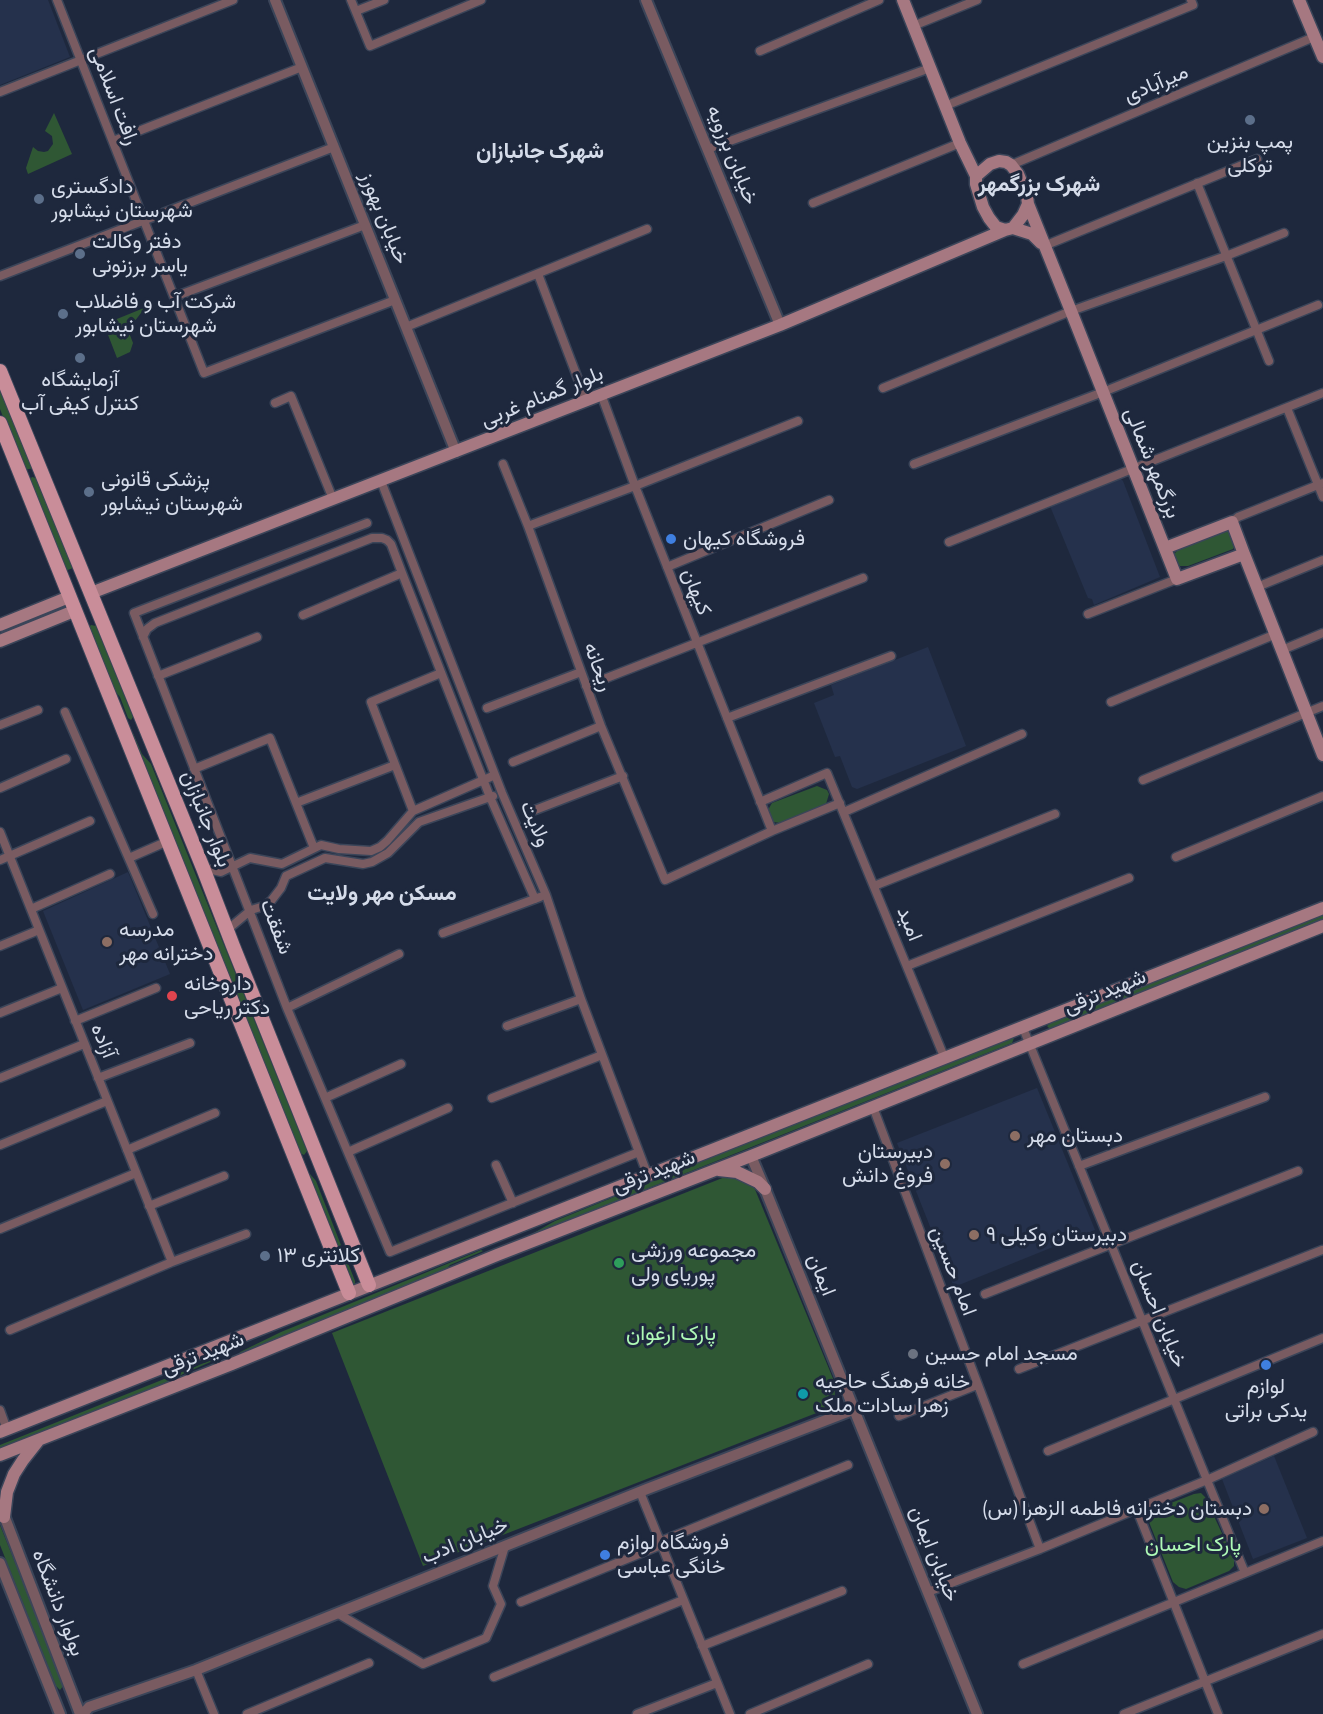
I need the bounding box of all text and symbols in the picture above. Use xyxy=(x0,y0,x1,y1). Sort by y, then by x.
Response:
street label: رافت اسلامی xyxy=(84,43,144,149)
street label: میرآبادی xyxy=(1120,59,1192,109)
street label: خیابان برزویه xyxy=(701,102,763,208)
marker: پمپ بنزین توکلی xyxy=(1243,113,1257,127)
place label: پمپ بنزین توکلی xyxy=(1207,129,1293,179)
district label: شهرک جانبازان xyxy=(476,139,604,165)
street label: خیابان بهورز xyxy=(354,168,414,268)
district label: شهرک بزرگمهر xyxy=(978,172,1100,198)
place label: دادگستری شهرستان نیشابور xyxy=(51,174,193,224)
marker: دادگستری شهرستان نیشابور xyxy=(32,192,46,206)
place label: دفتر وکالت یاسر برزنونی xyxy=(92,229,188,279)
marker: دفتر وکالت یاسر برزنونی xyxy=(73,247,87,261)
place label: شرکت آب و فاضلاب شهرستان نیشابور xyxy=(75,289,236,339)
marker: شرکت آب و فاضلاب شهرستان نیشابور xyxy=(56,307,70,321)
marker: آزمایشگاه کنترل کیفی آب xyxy=(73,351,87,365)
street label: بلوار گمنام غربی xyxy=(477,361,607,433)
place label: آزمایشگاه کنترل کیفی آب xyxy=(21,367,139,417)
street label: بزرگمهر شمالی xyxy=(1118,404,1186,522)
place label: پزشکی قانونی شهرستان نیشابور xyxy=(101,467,243,517)
marker: پزشکی قانونی شهرستان نیشابور xyxy=(82,485,96,499)
place label: فروشگاه کیهان xyxy=(683,526,805,552)
marker: فروشگاه کیهان xyxy=(664,532,678,546)
street label: کیهان xyxy=(676,565,716,619)
street label: ریحانه xyxy=(578,639,618,695)
street label: بلوار جانبازان xyxy=(175,767,237,871)
street label: ولایت xyxy=(514,797,556,851)
district label: مسکن مهر ولایت xyxy=(307,881,457,907)
street label: شفقت xyxy=(254,896,298,958)
street label: امید xyxy=(891,903,927,945)
place label: مدرسه دخترانه مهر xyxy=(119,917,213,967)
marker: مدرسه دخترانه مهر xyxy=(100,935,114,949)
street label: شهید ترقی xyxy=(1060,964,1150,1020)
place label: داروخانه دکتر ریاحی xyxy=(184,971,270,1021)
marker: داروخانه دکتر ریاحی xyxy=(165,989,179,1003)
street label: آزاده xyxy=(85,1020,121,1062)
place label: دبستان مهر xyxy=(1027,1123,1123,1149)
marker: دبستان مهر xyxy=(1008,1129,1022,1143)
place label: دبیرستان فروغ دانش xyxy=(842,1139,933,1189)
street label: شهید ترقی xyxy=(609,1145,699,1199)
marker: دبیرستان فروغ دانش xyxy=(938,1157,952,1171)
place label: دبیرستان وکیلی ۹ xyxy=(986,1222,1127,1248)
street label: امام حسین xyxy=(924,1223,982,1319)
marker: دبیرستان وکیلی ۹ xyxy=(967,1228,981,1242)
place label: مجموعه ورزشی پوریای ولی xyxy=(631,1238,756,1288)
place label: کلانتری ۱۳ xyxy=(277,1243,360,1269)
marker: کلانتری ۱۳ xyxy=(258,1249,272,1263)
street label: ایمان xyxy=(801,1250,841,1300)
marker: مجموعه ورزشی پوریای ولی xyxy=(612,1256,626,1270)
street label: خیابان احسان xyxy=(1126,1256,1192,1372)
park label: پارک ارغوان xyxy=(626,1321,716,1347)
street label: شهید ترقی xyxy=(158,1327,248,1381)
place label: مسجد امام حسین xyxy=(925,1341,1078,1367)
marker: مسجد امام حسین xyxy=(906,1347,920,1361)
marker: لوازم یدکی براتی xyxy=(1259,1358,1273,1372)
place label: خانه فرهنگ حاجیه زهرا سادات ملک xyxy=(815,1369,970,1419)
place label: لوازم یدکی براتی xyxy=(1225,1374,1307,1424)
marker: خانه فرهنگ حاجیه زهرا سادات ملک xyxy=(796,1387,810,1401)
place label: دبستان دخترانه فاطمه الزهرا (س) xyxy=(983,1496,1252,1522)
marker: دبستان دخترانه فاطمه الزهرا (س) xyxy=(1257,1502,1271,1516)
street label: خیابان ایمان xyxy=(903,1503,965,1605)
street label: خیابان ادب xyxy=(418,1512,512,1570)
place label: فروشگاه لوازم خانگی عباسی xyxy=(617,1530,729,1580)
park label: پارک احسان xyxy=(1145,1532,1241,1558)
street label: بولوار دانشگاه xyxy=(26,1546,90,1660)
marker: فروشگاه لوازم خانگی عباسی xyxy=(598,1548,612,1562)

